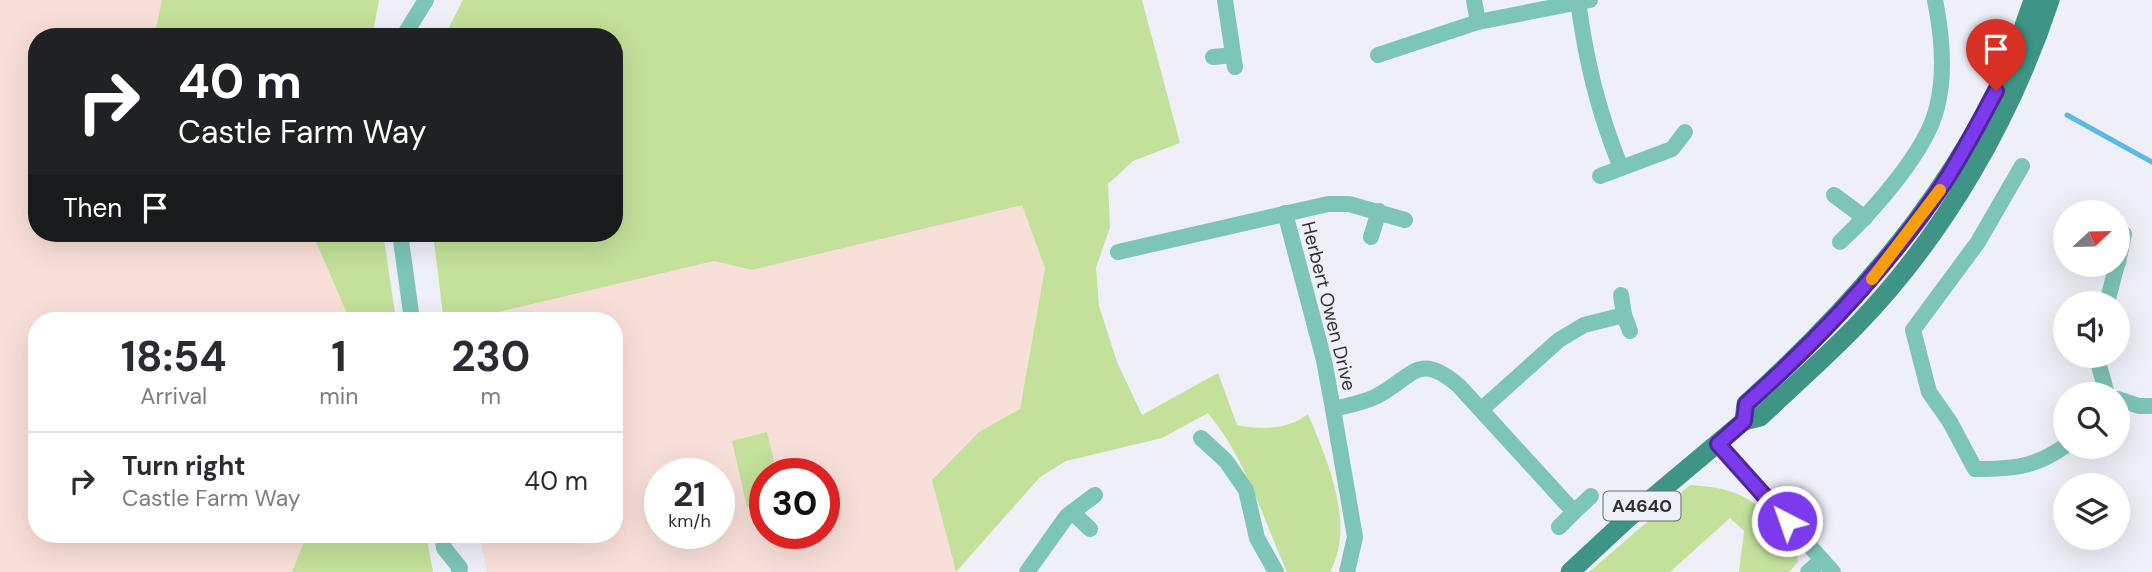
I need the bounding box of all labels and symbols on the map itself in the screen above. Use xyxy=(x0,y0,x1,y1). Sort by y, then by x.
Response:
pin xyxy=(1966,19,2026,91)
north arrow xyxy=(2053,200,2130,276)
street label: Herbert Owen Drive xyxy=(1296,219,1362,393)
speed limit sign: 30 xyxy=(749,458,840,549)
position arrow xyxy=(1750,484,1824,558)
road number: A4640 xyxy=(1604,492,1680,520)

